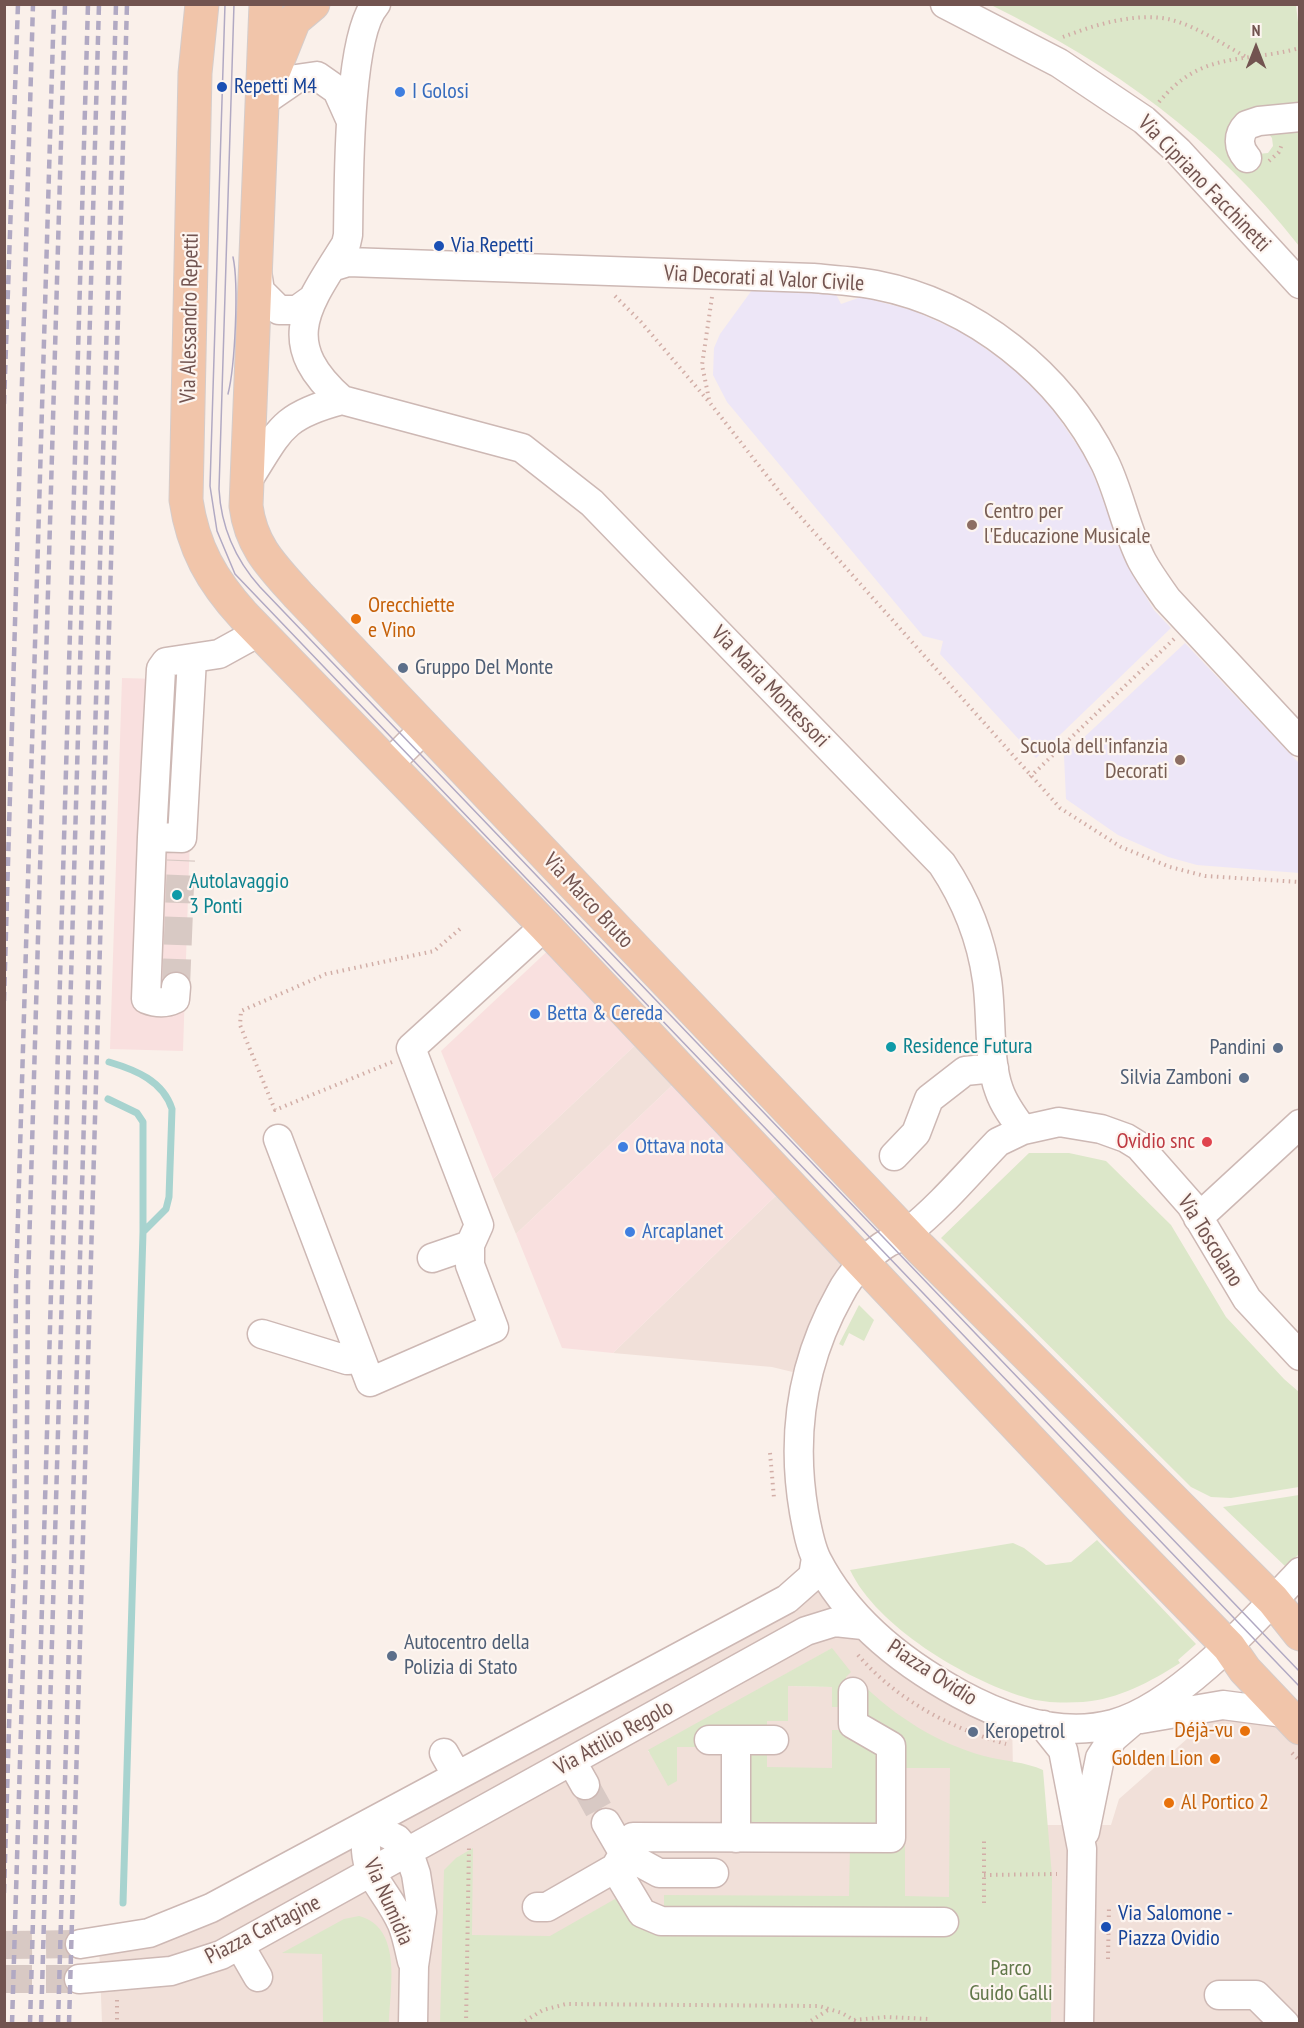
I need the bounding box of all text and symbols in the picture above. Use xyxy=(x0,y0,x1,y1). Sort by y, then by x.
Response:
north arrow xyxy=(1226,18,1286,78)
text: N xyxy=(1252,20,1260,40)
place label: Repetti M4 xyxy=(234,74,317,100)
place label: I Golosi xyxy=(412,79,469,105)
marker: Repetti M4 xyxy=(215,80,229,94)
marker: I Golosi xyxy=(393,85,407,99)
street label: Via Cipriano Facchinetti xyxy=(1132,110,1276,258)
street label: Via Alessandro Repetti xyxy=(175,233,205,403)
place label: Via Repetti xyxy=(451,233,534,259)
marker: Via Repetti xyxy=(432,239,446,253)
street label: Via Decorati al Valor Civile xyxy=(663,261,865,297)
place label: Centro per l'Educazione Musicale xyxy=(984,499,1150,550)
marker: Centro per l'Educazione Musicale xyxy=(965,518,979,532)
place label: Orecchiette e Vino xyxy=(368,593,455,644)
marker: Orecchiette e Vino xyxy=(349,612,363,626)
street label: Via Maria Montessori xyxy=(705,621,835,753)
place label: Gruppo Del Monte xyxy=(415,655,553,681)
marker: Gruppo Del Monte xyxy=(396,661,410,675)
place label: Scuola dell'infanzia Decorati xyxy=(1020,734,1168,786)
marker: Scuola dell'infanzia Decorati xyxy=(1173,753,1187,767)
street label: Via Marco Bruto xyxy=(537,848,639,954)
place label: Autolavaggio 3 Ponti xyxy=(189,869,289,920)
marker: Autolavaggio 3 Ponti xyxy=(170,888,184,902)
place label: Betta & Cereda xyxy=(547,1001,663,1027)
marker: Betta & Cereda xyxy=(528,1007,542,1021)
place label: Residence Futura xyxy=(903,1034,1033,1060)
place label: Pandini xyxy=(1209,1035,1266,1061)
marker: Residence Futura xyxy=(884,1040,898,1054)
marker: Pandini xyxy=(1271,1041,1285,1055)
place label: Silvia Zamboni xyxy=(1120,1065,1232,1091)
marker: Silvia Zamboni xyxy=(1237,1071,1251,1085)
place label: Ovidio snc xyxy=(1116,1129,1195,1155)
place label: Ottava nota xyxy=(635,1134,724,1160)
marker: Ovidio snc xyxy=(1200,1135,1214,1149)
marker: Ottava nota xyxy=(616,1140,630,1154)
street label: Via Toscolano xyxy=(1172,1190,1248,1292)
place label: Arcaplanet xyxy=(642,1219,723,1245)
marker: Arcaplanet xyxy=(623,1225,637,1239)
place label: Autocentro della Polizia di Stato xyxy=(404,1630,529,1682)
street label: Piazza Ovidio xyxy=(882,1634,982,1712)
marker: Autocentro della Polizia di Stato xyxy=(385,1649,399,1663)
street label: Via Attilio Regolo xyxy=(550,1695,678,1781)
place label: Déjà-vu xyxy=(1174,1718,1233,1744)
place label: Keropetrol xyxy=(985,1719,1065,1745)
marker: Déjà-vu xyxy=(1238,1724,1252,1738)
marker: Keropetrol xyxy=(966,1725,980,1739)
place label: Golden Lion xyxy=(1112,1746,1203,1772)
marker: Golden Lion xyxy=(1208,1752,1222,1766)
place label: Al Portico 2 xyxy=(1181,1790,1269,1816)
marker: Al Portico 2 xyxy=(1162,1796,1176,1810)
street label: Via Numidia xyxy=(357,1855,419,1949)
street label: Piazza Cartagine xyxy=(201,1890,325,1970)
place label: Via Salomone - Piazza Ovidio xyxy=(1118,1901,1233,1952)
marker: Via Salomone - Piazza Ovidio xyxy=(1099,1920,1113,1934)
park label: Parco Guido Galli xyxy=(969,1956,1053,2008)

